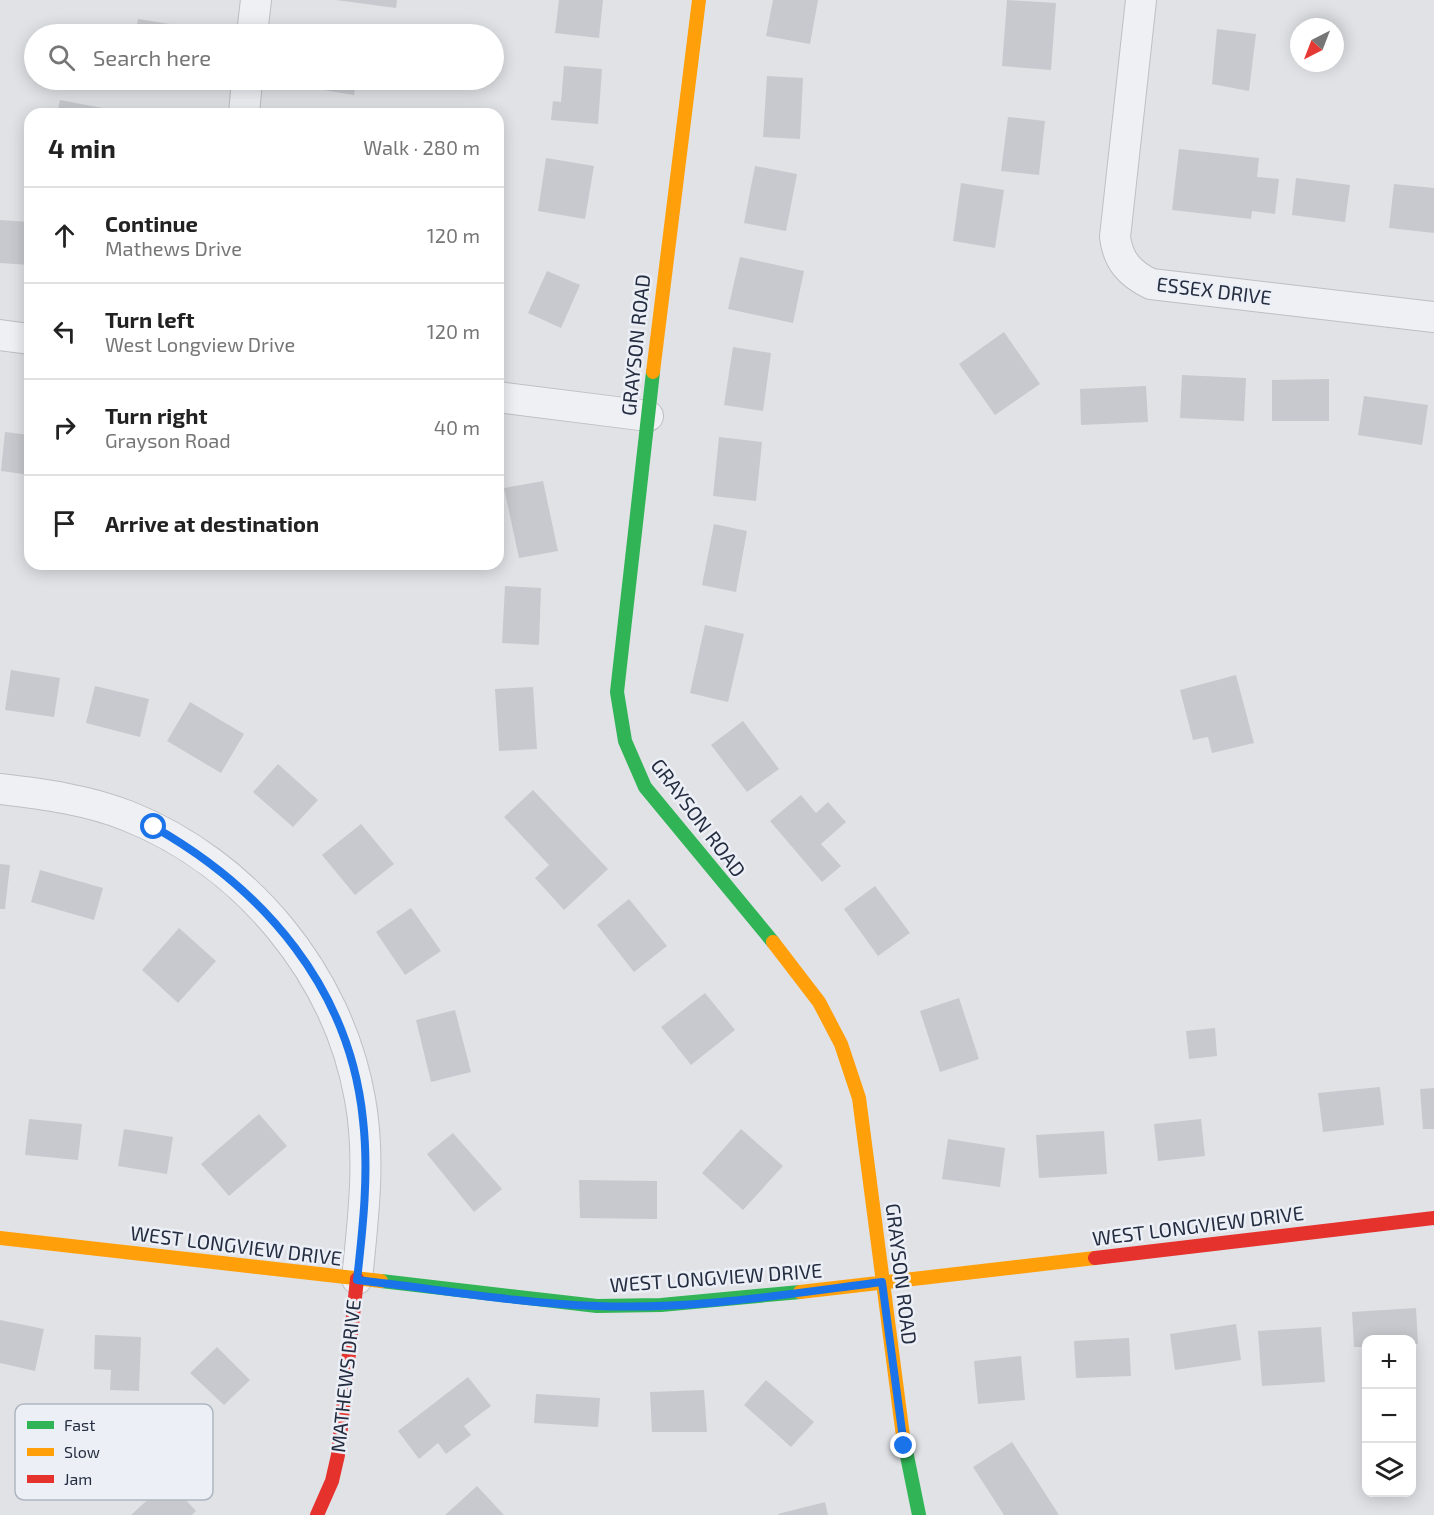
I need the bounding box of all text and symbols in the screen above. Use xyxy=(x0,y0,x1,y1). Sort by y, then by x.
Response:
north arrow xyxy=(1290,18,1344,72)
search box xyxy=(24,24,504,90)
icon: search xyxy=(45,41,78,74)
text: Search here xyxy=(93,44,211,70)
text: 4 min xyxy=(48,132,116,163)
text: Walk · 280 m xyxy=(363,135,480,159)
text: Continue xyxy=(105,210,198,236)
icon: ahead xyxy=(48,219,81,252)
text: 120 m xyxy=(427,223,480,247)
text: Mathews Drive xyxy=(105,236,242,260)
street label: ESSEX DRIVE xyxy=(1155,271,1273,309)
street label: GRAYSON ROAD xyxy=(616,273,654,417)
text: Turn left xyxy=(105,306,194,332)
icon: left xyxy=(48,315,81,348)
text: 120 m xyxy=(427,319,480,343)
text: West Longview Drive xyxy=(105,332,295,356)
text: Turn right xyxy=(105,402,207,428)
icon: right xyxy=(48,411,81,444)
text: 40 m xyxy=(434,415,480,439)
text: Grayson Road xyxy=(105,428,231,452)
icon: arrive xyxy=(48,507,81,540)
text: Arrive at destination xyxy=(105,510,319,536)
street label: GRAYSON ROAD xyxy=(646,753,751,881)
route start xyxy=(140,813,166,839)
street label: WEST LONGVIEW DRIVE xyxy=(1091,1200,1305,1250)
street label: GRAYSON ROAD xyxy=(881,1202,923,1346)
street label: WEST LONGVIEW DRIVE xyxy=(129,1220,343,1270)
street label: WEST LONGVIEW DRIVE xyxy=(609,1258,823,1296)
street label: MATHEWS DRIVE xyxy=(325,1298,365,1454)
map controls xyxy=(1362,1335,1416,1497)
button: + xyxy=(1362,1335,1416,1389)
button: − xyxy=(1362,1389,1416,1443)
legend xyxy=(15,1404,213,1500)
text: Fast xyxy=(64,1415,95,1434)
route end xyxy=(890,1432,916,1458)
text: Slow xyxy=(64,1442,100,1461)
button: layers xyxy=(1362,1443,1416,1497)
text: Jam xyxy=(64,1469,92,1488)

